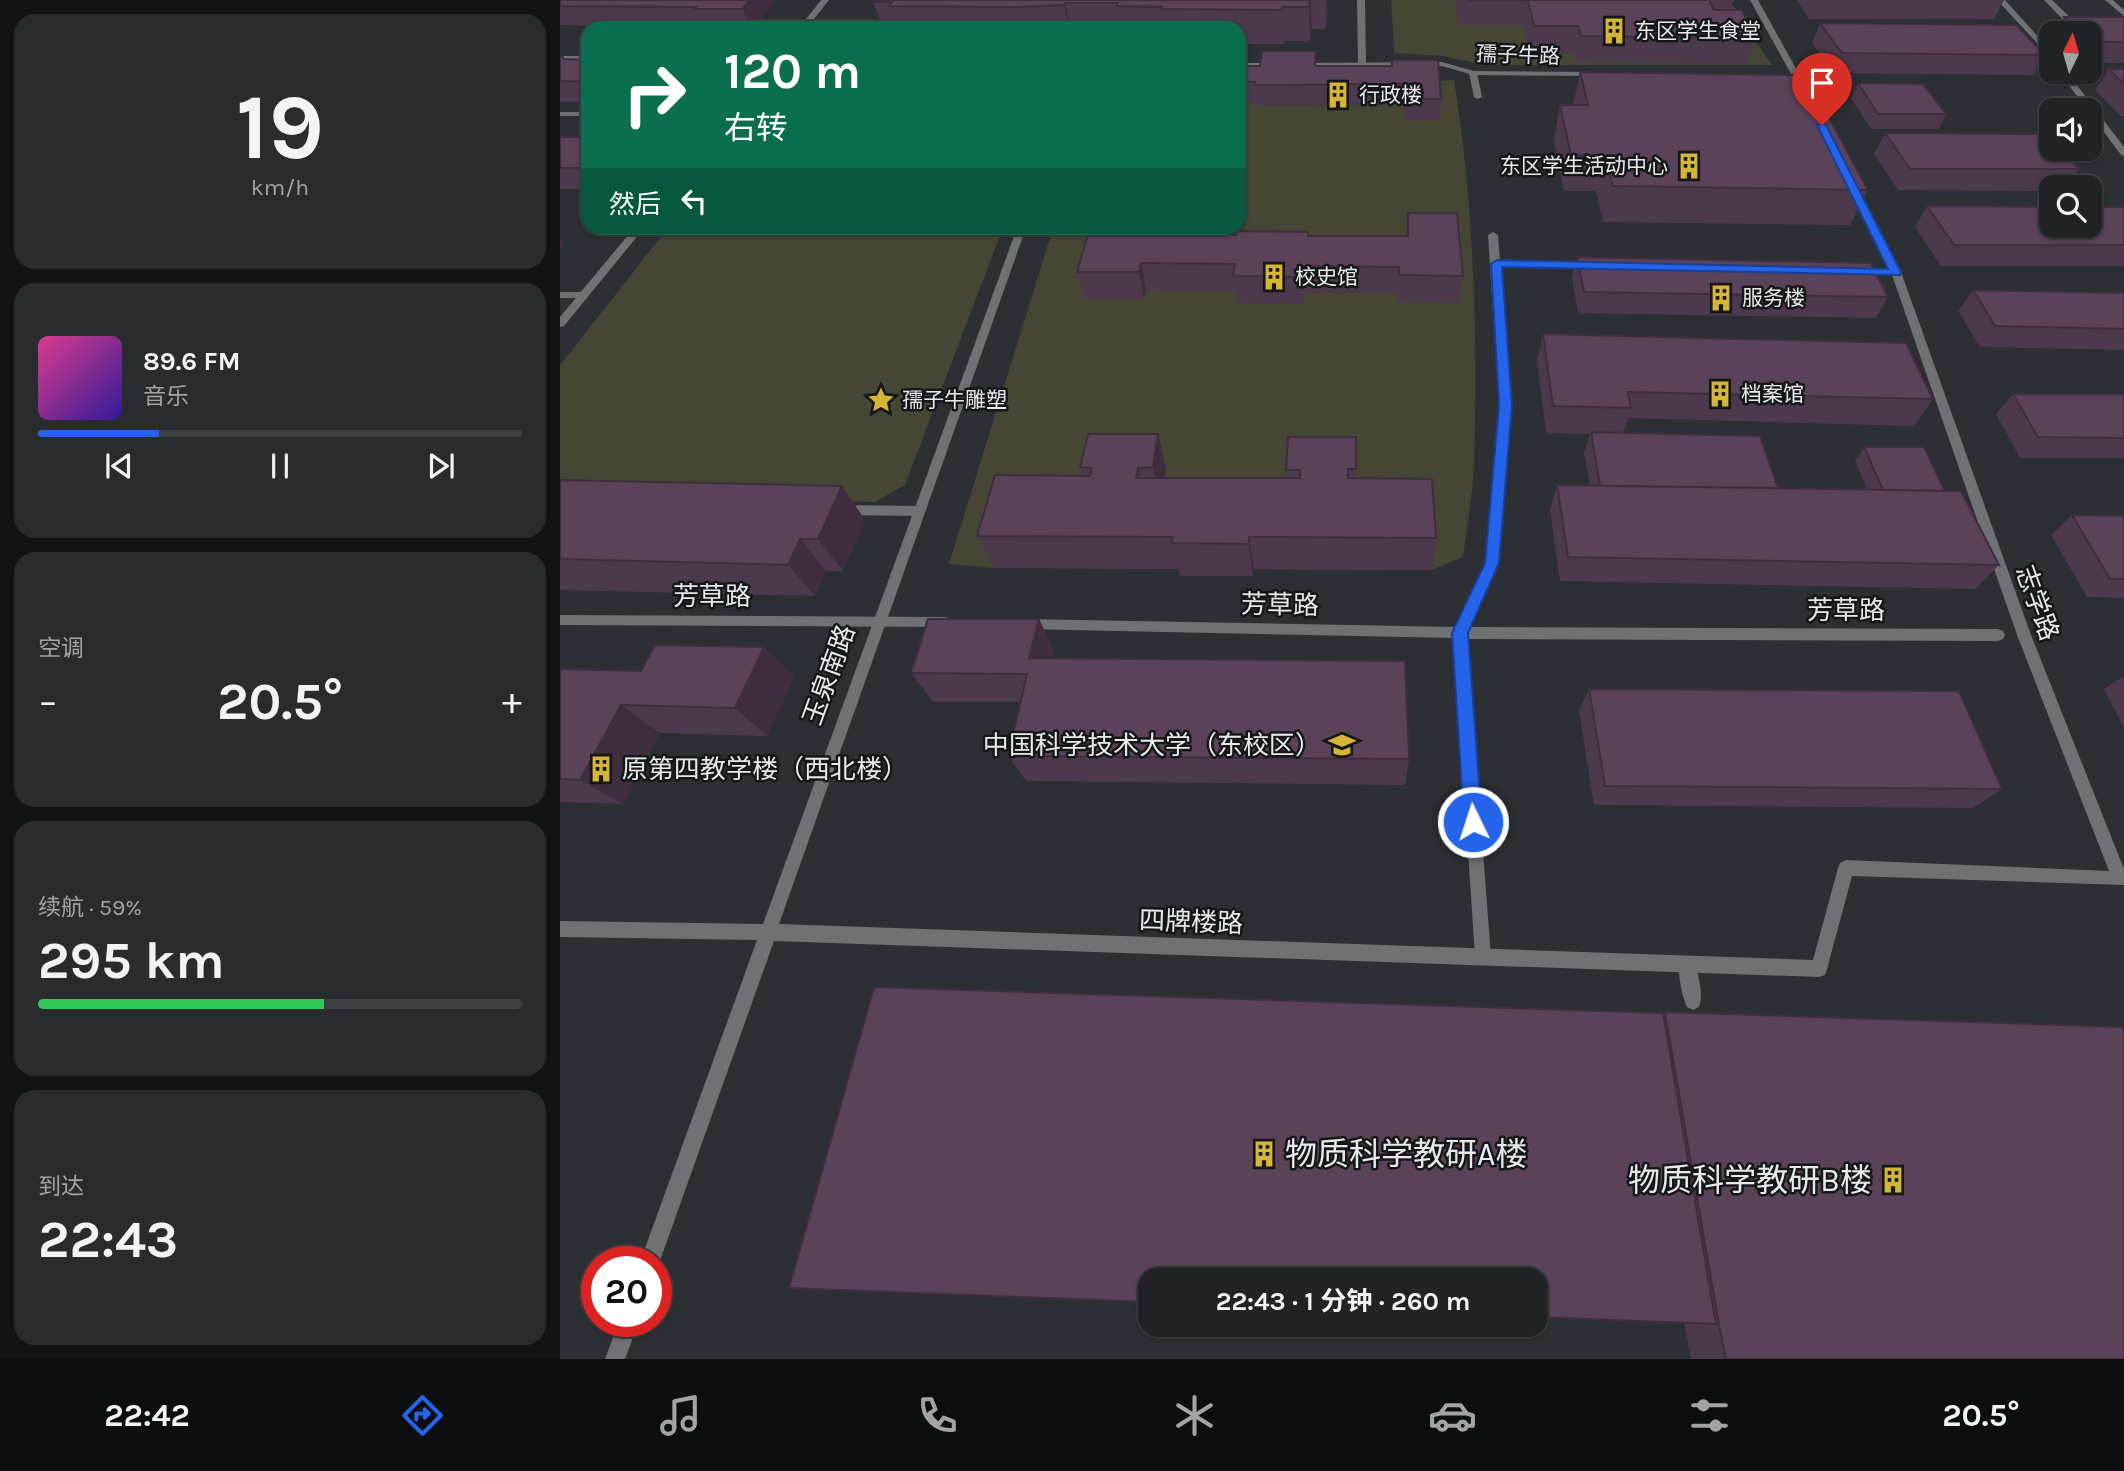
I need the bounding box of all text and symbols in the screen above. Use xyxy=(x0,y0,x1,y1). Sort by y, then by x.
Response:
building icon: 东区学生食堂 xyxy=(1599,16,1629,46)
place label: 东区学生食堂 xyxy=(1635,19,1761,43)
north arrow xyxy=(2039,21,2102,84)
map controls xyxy=(2039,21,2102,238)
street label: 孺子牛路 xyxy=(1476,42,1560,68)
text: 120 m xyxy=(724,43,861,100)
icon: right xyxy=(609,49,700,140)
pin xyxy=(1792,53,1852,125)
icon: arrive xyxy=(1803,64,1841,102)
text: 19 xyxy=(236,75,324,181)
building icon: 行政楼 xyxy=(1323,80,1353,110)
place label: 行政楼 xyxy=(1359,83,1422,107)
button: sound xyxy=(2039,98,2102,161)
text: 右转 xyxy=(724,110,788,147)
building icon: 东区学生活动中心 xyxy=(1674,151,1704,181)
place label: 东区学生活动中心 xyxy=(1500,154,1668,178)
text: km/h xyxy=(251,174,309,201)
button: search xyxy=(2039,175,2102,238)
icon: left xyxy=(675,182,713,220)
text: 然后 xyxy=(609,189,661,220)
building icon: 校史馆 xyxy=(1259,262,1289,292)
place label: 校史馆 xyxy=(1295,265,1358,289)
building icon: 服务楼 xyxy=(1706,283,1736,313)
place label: 服务楼 xyxy=(1742,286,1805,310)
text: 89.6 FM xyxy=(143,346,241,377)
building icon: 档案馆 xyxy=(1705,379,1735,409)
place label: 档案馆 xyxy=(1741,382,1804,406)
text: 音乐 xyxy=(143,383,189,410)
place icon: 孺子牛雕塑 xyxy=(866,385,896,415)
place label: 孺子牛雕塑 xyxy=(902,388,1007,412)
icon: previous xyxy=(100,447,138,485)
icon: pause xyxy=(261,447,299,485)
icon: next xyxy=(422,447,460,485)
street label: 志学路 xyxy=(2009,561,2065,645)
street label: 芳草路 xyxy=(673,581,751,612)
street label: 芳草路 xyxy=(1241,589,1319,621)
street label: 芳草路 xyxy=(1807,595,1885,626)
street label: 玉泉南路 xyxy=(797,621,861,729)
text: 空调 xyxy=(38,635,84,662)
text: 20.5° xyxy=(217,671,343,732)
text: − xyxy=(38,679,58,724)
text: + xyxy=(502,679,522,724)
place label: 中国科学技术大学（东校区） xyxy=(983,730,1321,761)
school or university icon: 中国科学技术大学（东校区） xyxy=(1327,730,1357,760)
building icon: 原第四教学楼（西北楼） xyxy=(586,754,616,784)
place label: 原第四教学楼（西北楼） xyxy=(622,754,908,785)
position arrow xyxy=(1436,785,1510,859)
text: 续航 · 59% xyxy=(38,894,142,921)
street label: 四牌楼路 xyxy=(1138,905,1244,939)
text: 295 km xyxy=(38,930,225,991)
place label: 物质科学教研A楼 xyxy=(1285,1136,1527,1173)
building icon: 物质科学教研A楼 xyxy=(1249,1139,1279,1169)
place label: 物质科学教研B楼 xyxy=(1628,1162,1872,1199)
building icon: 物质科学教研B楼 xyxy=(1878,1165,1908,1195)
text: 到达 xyxy=(38,1173,84,1200)
text: 22:43 xyxy=(38,1209,178,1270)
speed limit sign: 20 xyxy=(581,1246,672,1337)
text: 22:43 · 1 分钟 · 260 m xyxy=(1216,1286,1470,1317)
icon: directions xyxy=(398,1391,447,1440)
icon: music xyxy=(656,1391,705,1440)
icon: phone xyxy=(913,1391,962,1440)
icon: climate xyxy=(1170,1391,1219,1440)
icon: car xyxy=(1428,1391,1477,1440)
icon: filters xyxy=(1685,1391,1734,1440)
text: 22:42 xyxy=(104,1397,190,1434)
text: 20.5° xyxy=(1942,1397,2020,1434)

